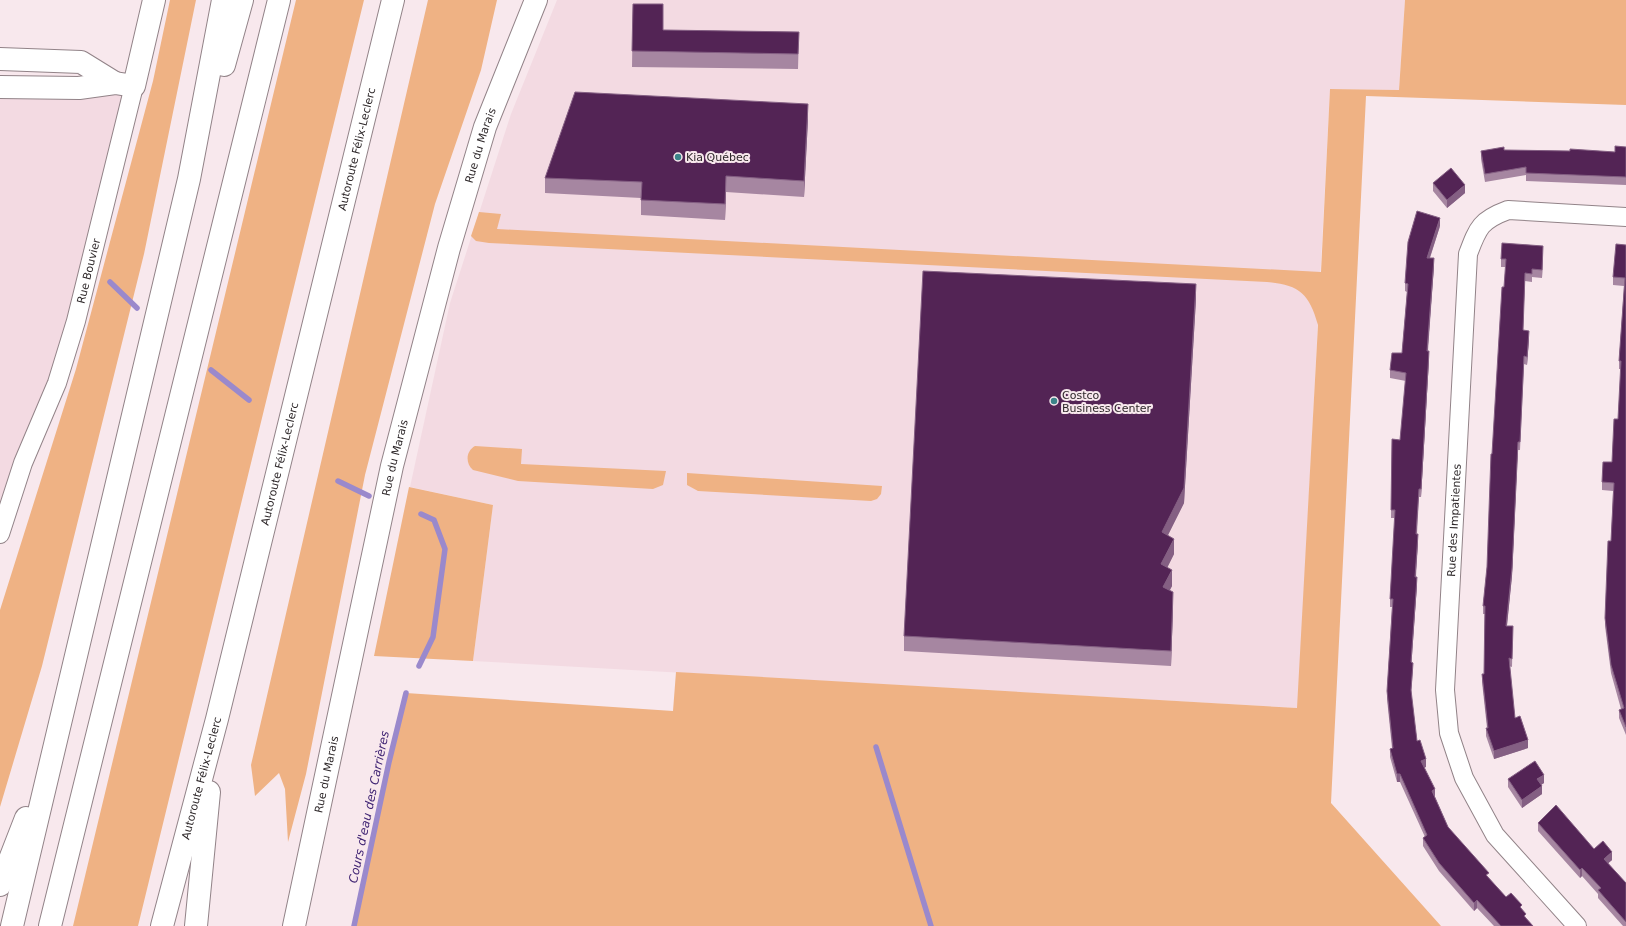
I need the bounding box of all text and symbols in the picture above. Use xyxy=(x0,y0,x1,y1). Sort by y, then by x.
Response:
street label: Autoroute Félix-Leclerc xyxy=(336,86,378,212)
street label: Rue du Marais xyxy=(463,106,499,185)
place label: Kia Québec xyxy=(686,151,749,164)
marker: Kia Québec xyxy=(673,152,683,162)
street label: Rue Bouvier xyxy=(75,237,103,305)
place label: Costco Business Center xyxy=(1062,389,1152,415)
marker: Costco Business Center xyxy=(1049,396,1059,406)
street label: Autoroute Félix-Leclerc xyxy=(259,401,301,527)
street label: Rue du Marais xyxy=(380,418,411,497)
street label: Rue des Impatientes xyxy=(1445,463,1464,577)
street label: Autoroute Félix-Leclerc xyxy=(179,716,224,841)
water label: Cours d'eau des Carrières xyxy=(346,730,392,884)
street label: Rue du Marais xyxy=(312,735,341,814)

